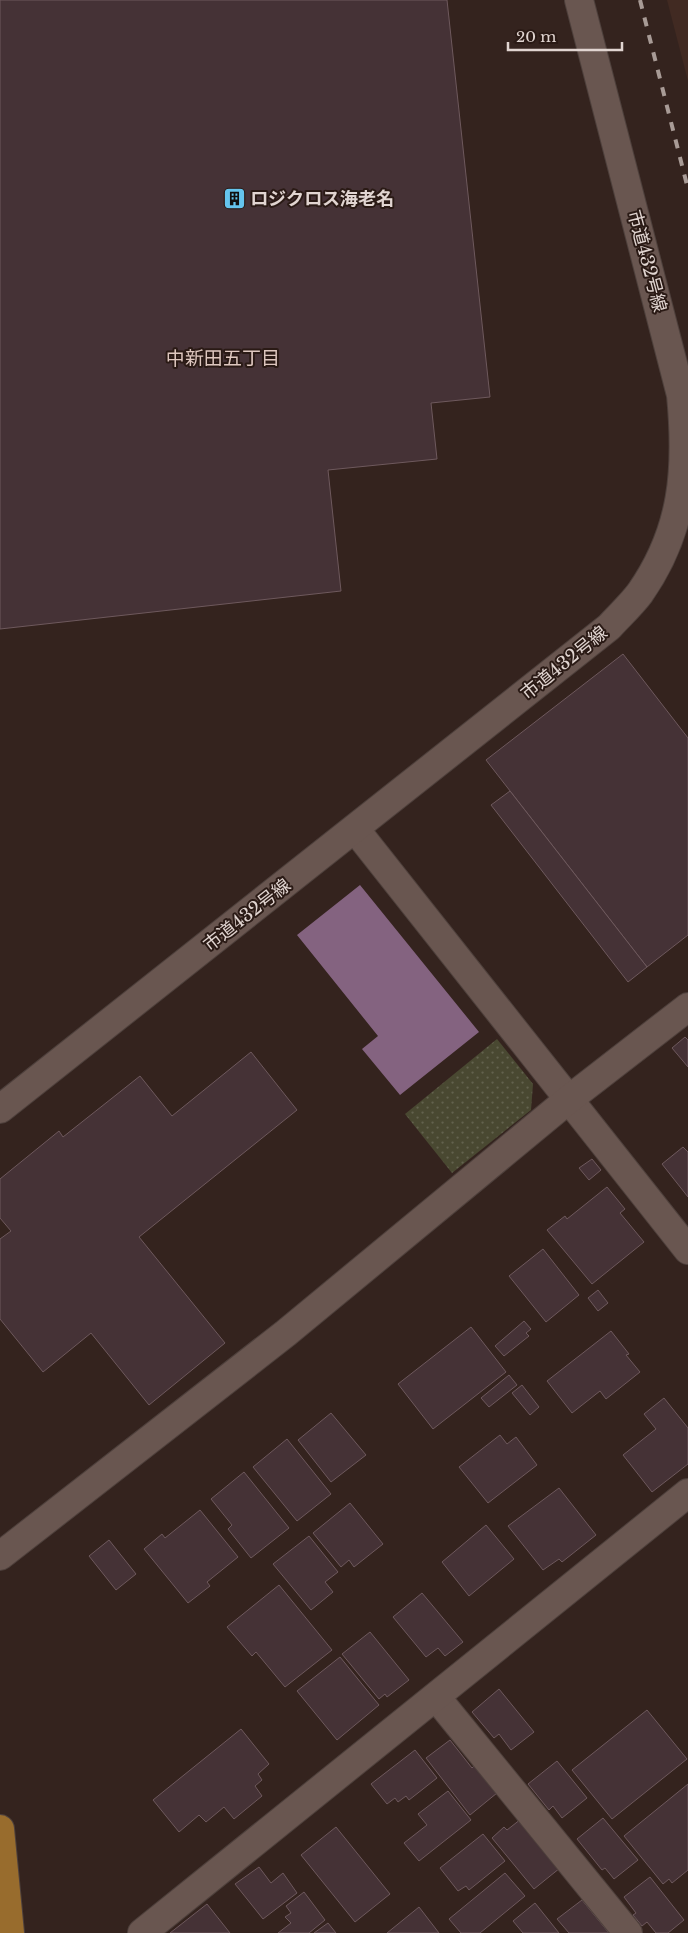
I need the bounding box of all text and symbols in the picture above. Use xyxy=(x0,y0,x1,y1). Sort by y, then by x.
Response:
scale bar xyxy=(508,20,622,52)
text: 20 m xyxy=(516,27,556,46)
building icon: ロジクロス海老名 xyxy=(222,187,246,211)
place label: ロジクロス海老名 xyxy=(250,188,394,210)
street label: 市道432号線 xyxy=(623,208,671,314)
district label: 中新田五丁目 xyxy=(166,347,280,370)
street label: 市道432号線 xyxy=(516,622,612,704)
street label: 市道432号線 xyxy=(199,874,295,956)

